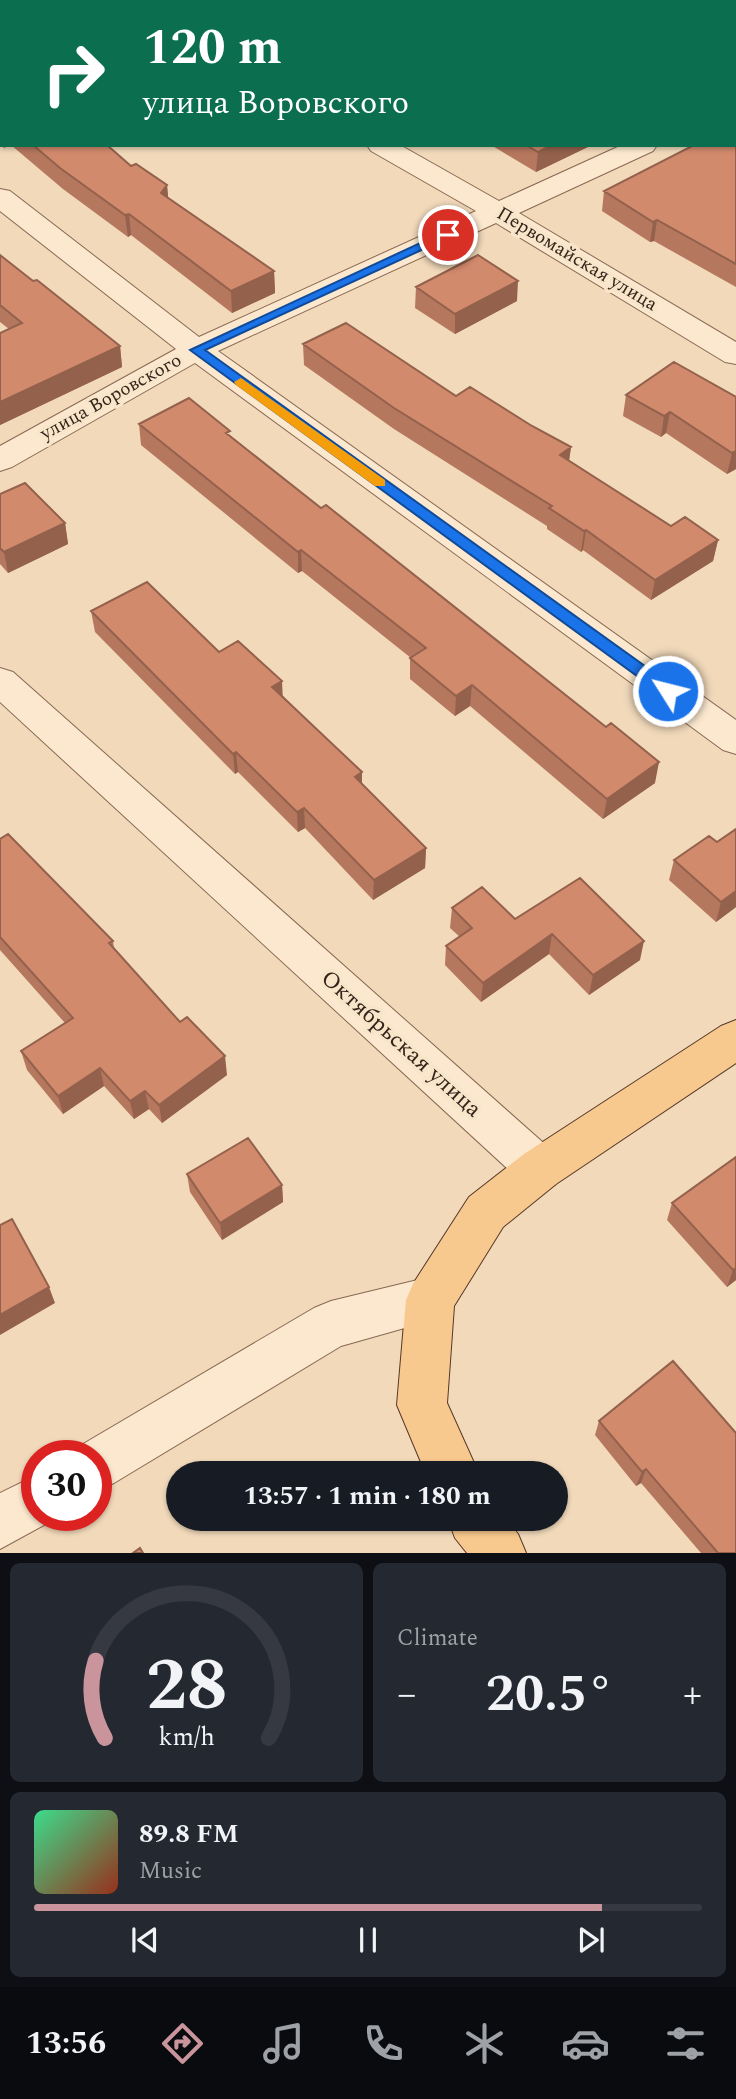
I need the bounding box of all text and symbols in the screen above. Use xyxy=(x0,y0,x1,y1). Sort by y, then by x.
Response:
text: 120 m xyxy=(143,11,282,86)
icon: right xyxy=(28,28,119,119)
text: улица Воровского xyxy=(143,79,409,128)
street label: Первомайская улица xyxy=(491,199,664,319)
pin xyxy=(418,205,478,265)
icon: arrive xyxy=(429,216,467,254)
street label: улица Воровского xyxy=(34,346,187,448)
position arrow xyxy=(631,654,705,728)
street label: Октябрьская улица xyxy=(312,962,490,1126)
speed limit sign: 30 xyxy=(21,1440,112,1531)
text: 13:57 · 1 min · 180 m xyxy=(243,1476,491,1516)
text: Climate xyxy=(397,1621,478,1656)
text: 28 xyxy=(146,1632,227,1743)
text: 20.5° xyxy=(486,1655,613,1734)
text: − xyxy=(397,1666,416,1724)
text: + xyxy=(683,1666,702,1724)
text: km/h xyxy=(158,1719,215,1757)
text: 89.8 FM xyxy=(139,1814,239,1854)
text: Music xyxy=(139,1854,202,1889)
icon: previous xyxy=(126,1921,164,1959)
icon: pause xyxy=(349,1921,387,1959)
icon: next xyxy=(572,1921,610,1959)
text: 13:56 xyxy=(26,2019,106,2068)
icon: directions xyxy=(158,2019,207,2068)
icon: music xyxy=(259,2019,308,2068)
icon: phone xyxy=(359,2019,408,2068)
icon: climate xyxy=(460,2019,509,2068)
icon: car xyxy=(561,2019,610,2068)
icon: filters xyxy=(661,2019,710,2068)

